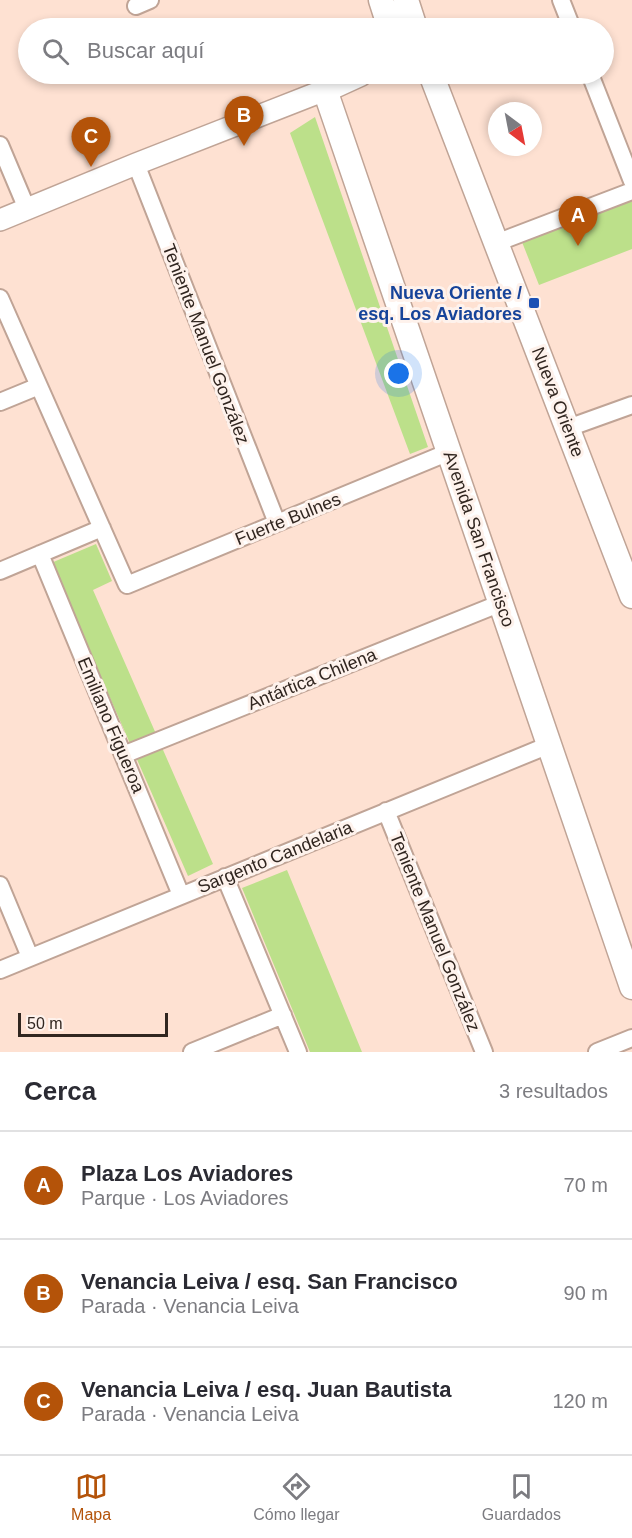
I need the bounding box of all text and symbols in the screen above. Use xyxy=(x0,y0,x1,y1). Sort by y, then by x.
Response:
search box xyxy=(18,18,614,84)
icon: search xyxy=(39,35,72,68)
text: Buscar aquí xyxy=(87,38,204,63)
pin: B xyxy=(224,96,264,146)
north arrow xyxy=(488,102,542,156)
pin: C xyxy=(72,118,110,167)
pin: A xyxy=(558,196,598,246)
street label: Teniente Manuel González xyxy=(158,241,254,447)
place label: Nueva Oriente / esq. Los Aviadores xyxy=(358,283,522,324)
marker: Nueva Oriente / esq. Los Aviadores xyxy=(527,296,541,310)
street label: Nueva Oriente xyxy=(528,344,588,460)
your location xyxy=(384,359,413,388)
street label: Avenida San Francisco xyxy=(439,448,519,630)
street label: Fuerte Bulnes xyxy=(232,489,344,549)
street label: Antártica Chilena xyxy=(245,644,380,714)
street label: Emiliano Figueroa xyxy=(73,654,149,797)
street label: Sargento Candelaria xyxy=(195,816,356,897)
street label: Teniente Manuel González xyxy=(386,829,484,1035)
scale bar xyxy=(18,1010,168,1038)
text: 50 m xyxy=(27,1015,63,1032)
text: Cerca xyxy=(24,1076,96,1106)
text: 3 resultados xyxy=(499,1080,608,1102)
text: Plaza Los Aviadores xyxy=(81,1161,293,1186)
text: A xyxy=(36,1174,51,1196)
text: 70 m xyxy=(564,1174,608,1196)
text: Parque · Los Aviadores xyxy=(81,1187,289,1209)
text: Venancia Leiva / esq. San Francisco xyxy=(81,1269,458,1294)
text: B xyxy=(36,1282,51,1304)
text: 90 m xyxy=(564,1282,608,1304)
text: Parada · Venancia Leiva xyxy=(81,1295,299,1317)
text: Venancia Leiva / esq. Juan Bautista xyxy=(81,1377,452,1402)
text: C xyxy=(36,1390,51,1412)
text: 120 m xyxy=(552,1390,608,1412)
text: Parada · Venancia Leiva xyxy=(81,1403,299,1425)
tab: Mapa xyxy=(71,1470,111,1524)
tab: Cómo llegar xyxy=(253,1470,340,1524)
tab: Guardados xyxy=(482,1470,561,1524)

